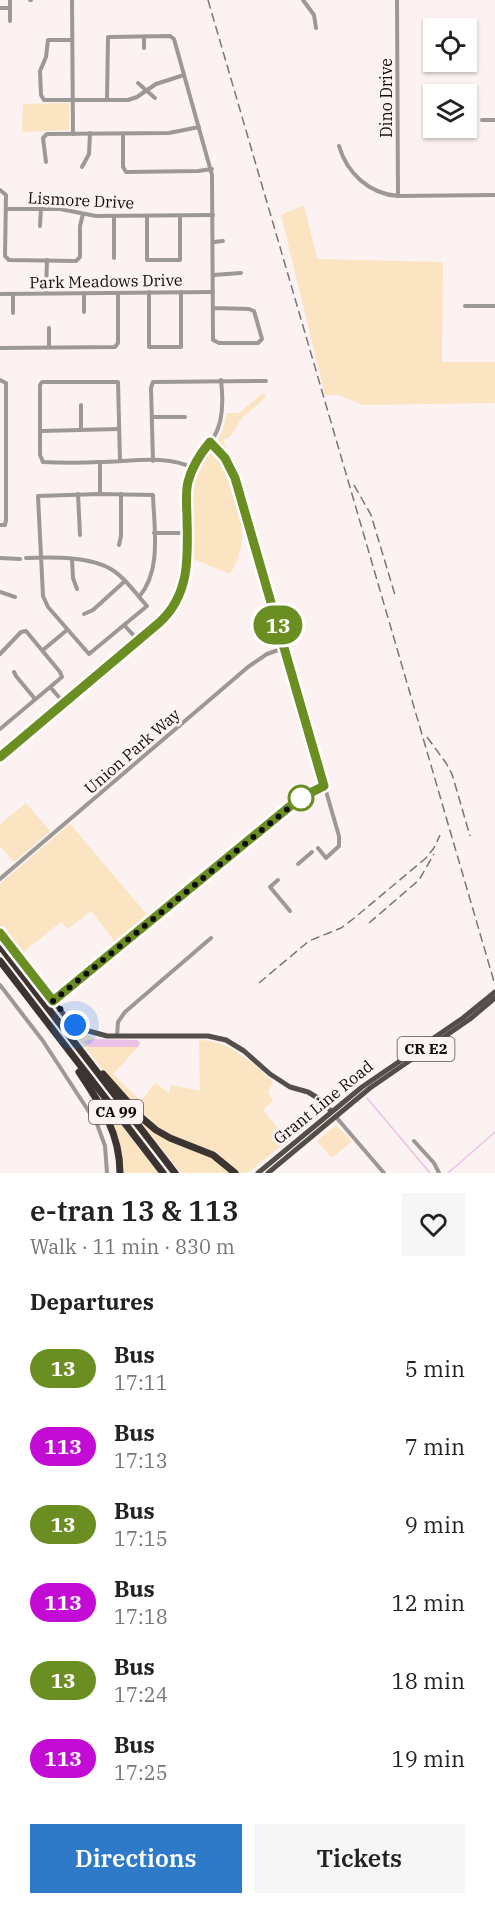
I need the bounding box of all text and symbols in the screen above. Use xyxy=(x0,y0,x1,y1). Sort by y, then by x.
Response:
map controls xyxy=(423,18,477,138)
button: locate xyxy=(423,18,477,72)
street label: Dino Drive xyxy=(376,58,396,138)
button: layers xyxy=(423,84,477,138)
street label: Lismore Drive xyxy=(27,187,135,213)
street label: Park Meadows Drive xyxy=(29,270,183,292)
line badge: 13 xyxy=(251,606,305,644)
text: 13 xyxy=(265,611,291,639)
street label: Union Park Way xyxy=(80,704,184,798)
unlabelled marker xyxy=(288,785,314,811)
your location xyxy=(60,1010,90,1040)
road number: CR E2 xyxy=(398,1037,454,1061)
street label: Grant Line Road xyxy=(269,1056,377,1148)
road number: CA 99 xyxy=(89,1100,143,1124)
text: e-tran 13 & 113 xyxy=(30,1192,239,1229)
button: heart xyxy=(402,1193,465,1256)
text: Walk · 11 min · 830 m xyxy=(30,1233,235,1260)
text: Departures xyxy=(30,1287,154,1316)
text: Bus xyxy=(114,1340,155,1369)
text: 13 xyxy=(50,1354,76,1382)
text: 5 min xyxy=(405,1354,465,1383)
text: 17:11 xyxy=(114,1369,168,1396)
text: Bus xyxy=(114,1418,155,1447)
text: 113 xyxy=(44,1432,82,1460)
text: 7 min xyxy=(405,1432,465,1461)
text: 17:13 xyxy=(114,1447,168,1474)
text: Bus xyxy=(114,1496,155,1525)
text: 13 xyxy=(50,1510,76,1538)
text: 9 min xyxy=(405,1510,465,1539)
text: 17:15 xyxy=(114,1525,168,1552)
text: Bus xyxy=(114,1574,155,1603)
text: 113 xyxy=(44,1588,82,1616)
text: 12 min xyxy=(392,1588,465,1617)
text: 17:18 xyxy=(114,1603,168,1630)
text: Bus xyxy=(114,1652,155,1681)
text: 13 xyxy=(50,1666,76,1694)
text: 18 min xyxy=(392,1666,465,1695)
text: 17:24 xyxy=(114,1681,168,1708)
text: Bus xyxy=(114,1730,155,1759)
text: 113 xyxy=(44,1744,82,1772)
text: 19 min xyxy=(392,1744,465,1773)
text: 17:25 xyxy=(114,1759,168,1786)
button: Directions xyxy=(30,1824,242,1893)
button: Tickets xyxy=(254,1824,465,1893)

